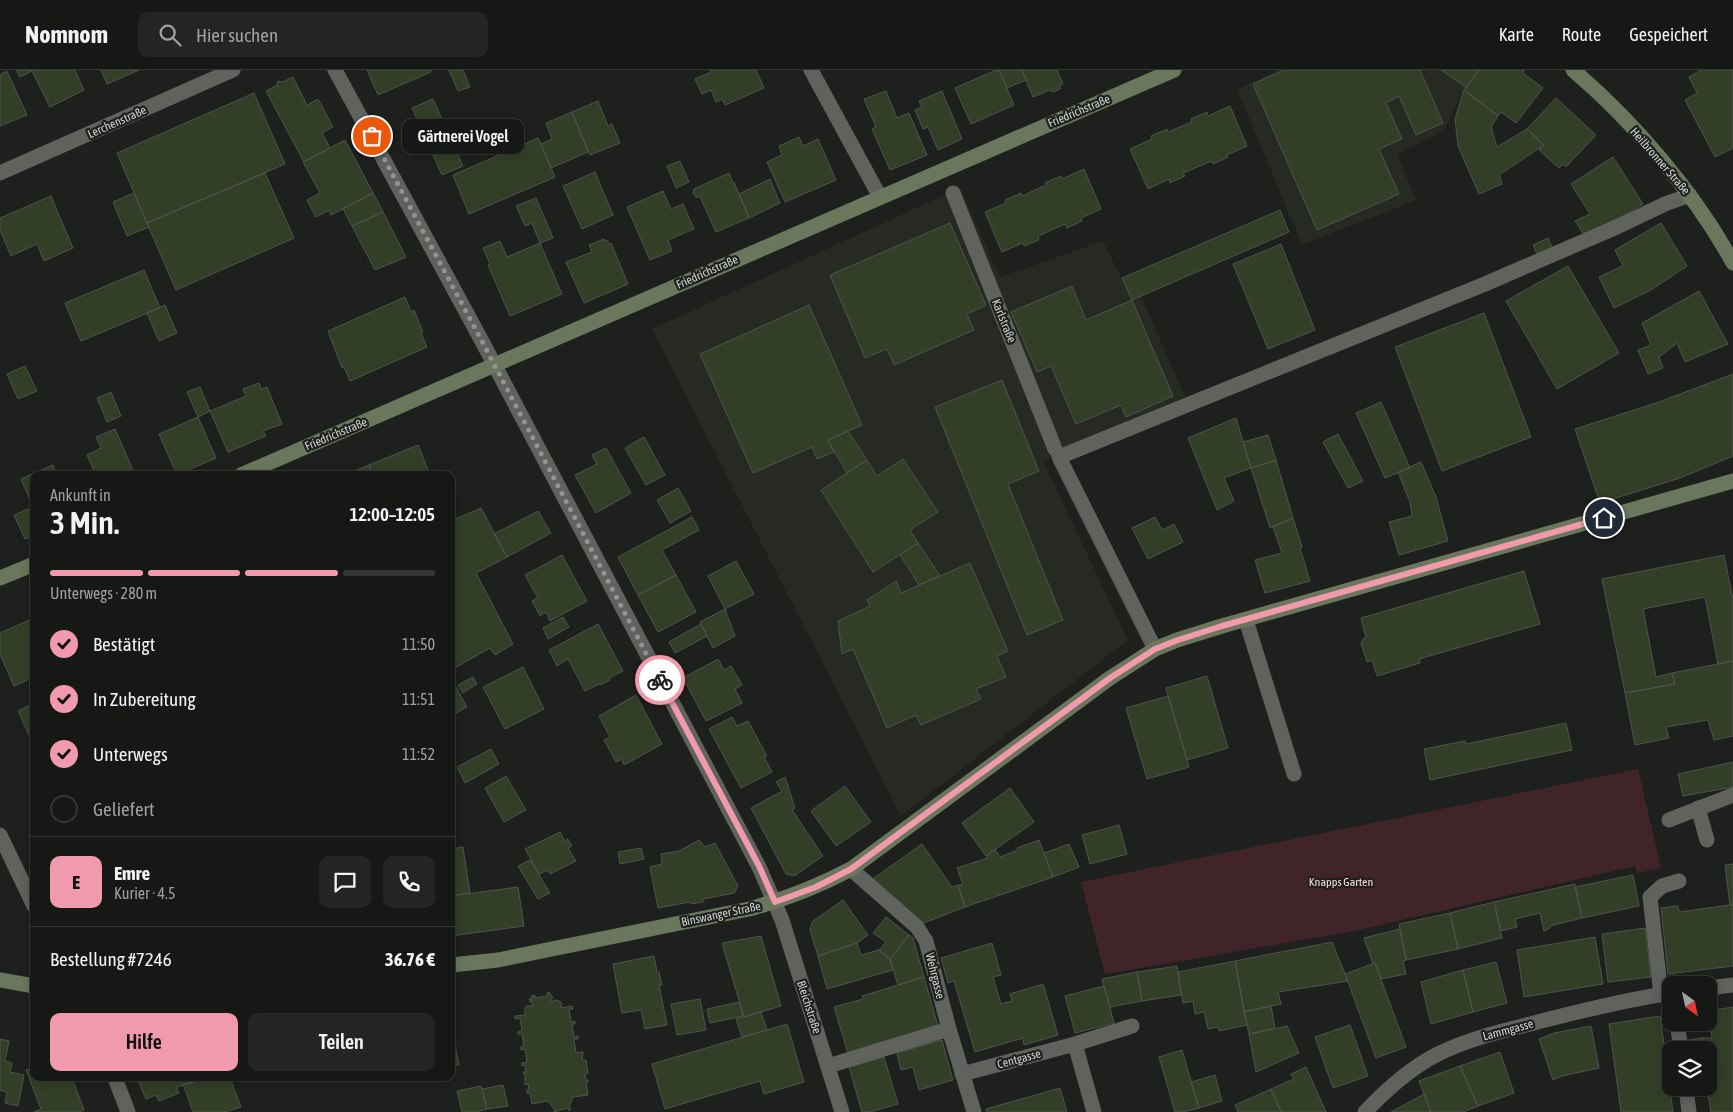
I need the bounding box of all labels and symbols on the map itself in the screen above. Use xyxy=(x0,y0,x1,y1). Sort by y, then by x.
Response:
street label: Friedrichstraße xyxy=(1046,92,1112,130)
street label: Lerchenstraße xyxy=(85,103,149,141)
pin xyxy=(351,115,393,157)
callout: Gärtnerei Vogel xyxy=(402,118,524,154)
street label: Heilbronner Straße xyxy=(1627,125,1693,197)
street label: Friedrichstraße xyxy=(674,252,740,292)
street label: Karlstraße xyxy=(989,297,1019,345)
street label: Friedrichstraße xyxy=(303,415,369,453)
pin xyxy=(1583,497,1625,539)
courier xyxy=(635,655,685,705)
park label: Knapps Garten xyxy=(1309,875,1373,889)
street label: Binswanger Straße xyxy=(680,899,762,929)
street label: Wehrgasse xyxy=(922,951,948,1001)
north arrow xyxy=(1662,976,1718,1031)
street label: Bleichstraße xyxy=(794,979,824,1035)
street label: Lammgasse xyxy=(1481,1017,1535,1043)
street label: Centgasse xyxy=(996,1046,1042,1072)

